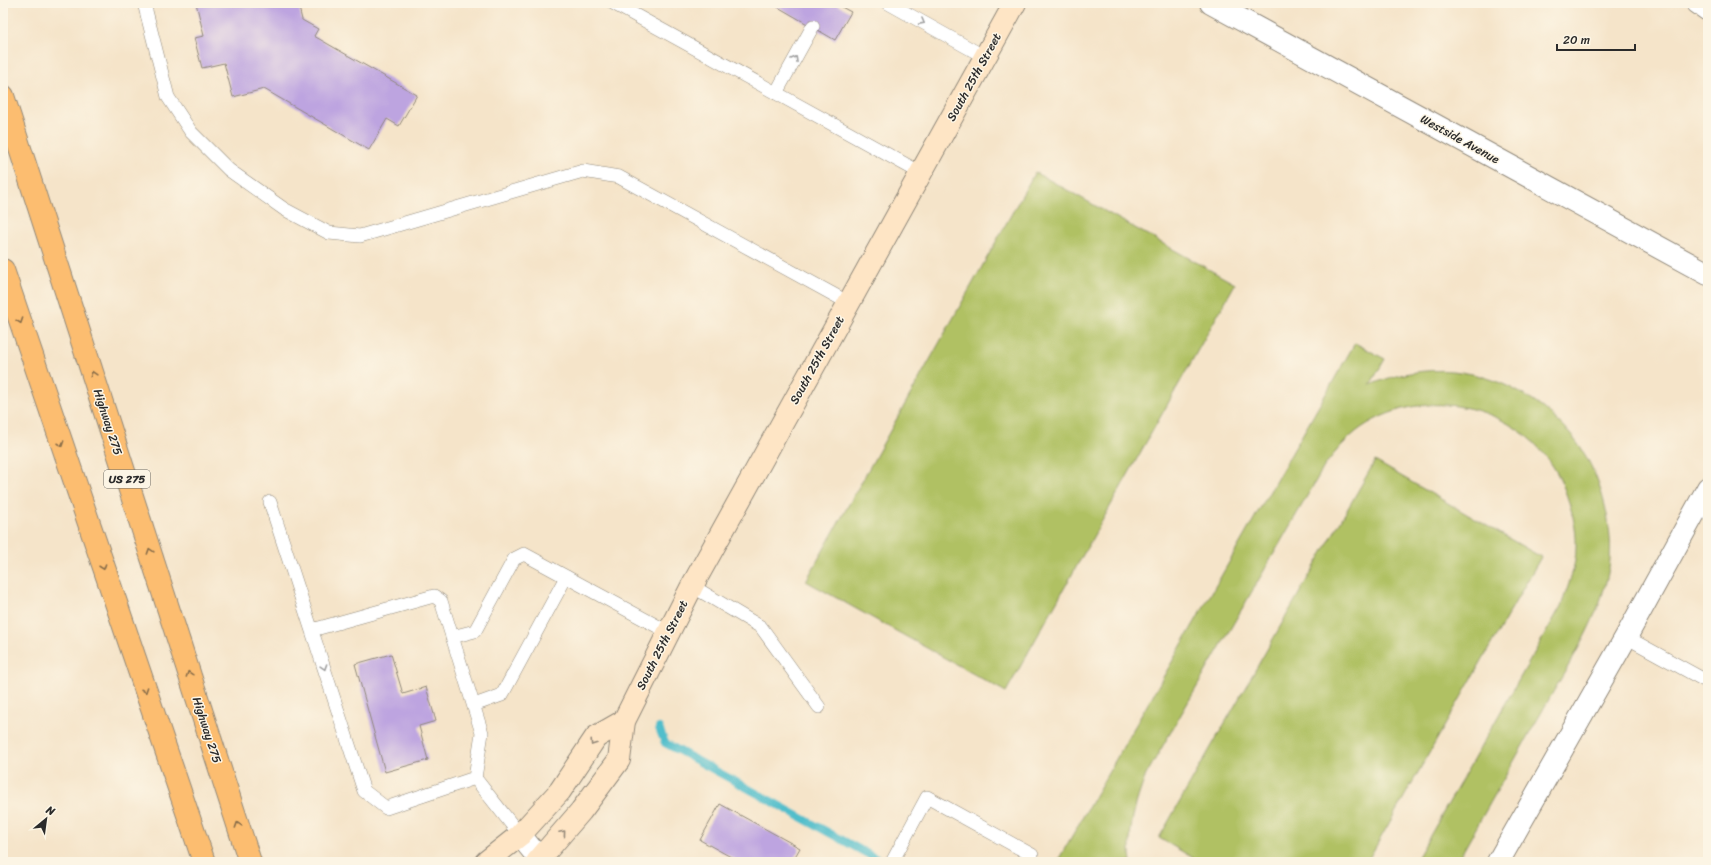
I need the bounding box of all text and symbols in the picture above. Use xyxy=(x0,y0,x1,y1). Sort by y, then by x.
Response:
one-way arrow xyxy=(918,17,925,25)
scale bar xyxy=(1557,26,1635,52)
street label: South 25th Street xyxy=(941,29,1007,125)
text: 20 m xyxy=(1563,29,1590,51)
one-way arrow xyxy=(790,56,797,63)
street label: Westside Avenue xyxy=(1416,108,1504,170)
street label: South 25th Street xyxy=(784,312,850,408)
one-way arrow xyxy=(15,317,24,324)
one-way arrow xyxy=(89,370,98,377)
street label: Highway 275 xyxy=(87,386,129,458)
one-way arrow xyxy=(57,440,65,447)
road number: US 275 xyxy=(104,470,150,488)
one-way arrow xyxy=(146,547,155,554)
one-way arrow xyxy=(99,563,107,570)
street label: South 25th Street xyxy=(630,596,694,694)
one-way arrow xyxy=(319,663,328,670)
one-way arrow xyxy=(186,671,194,678)
one-way arrow xyxy=(141,686,149,693)
street label: Highway 275 xyxy=(186,694,228,766)
one-way arrow xyxy=(590,739,598,746)
north arrow xyxy=(26,799,66,839)
text: N xyxy=(42,800,59,821)
one-way arrow xyxy=(234,822,243,829)
one-way arrow xyxy=(558,830,565,837)

